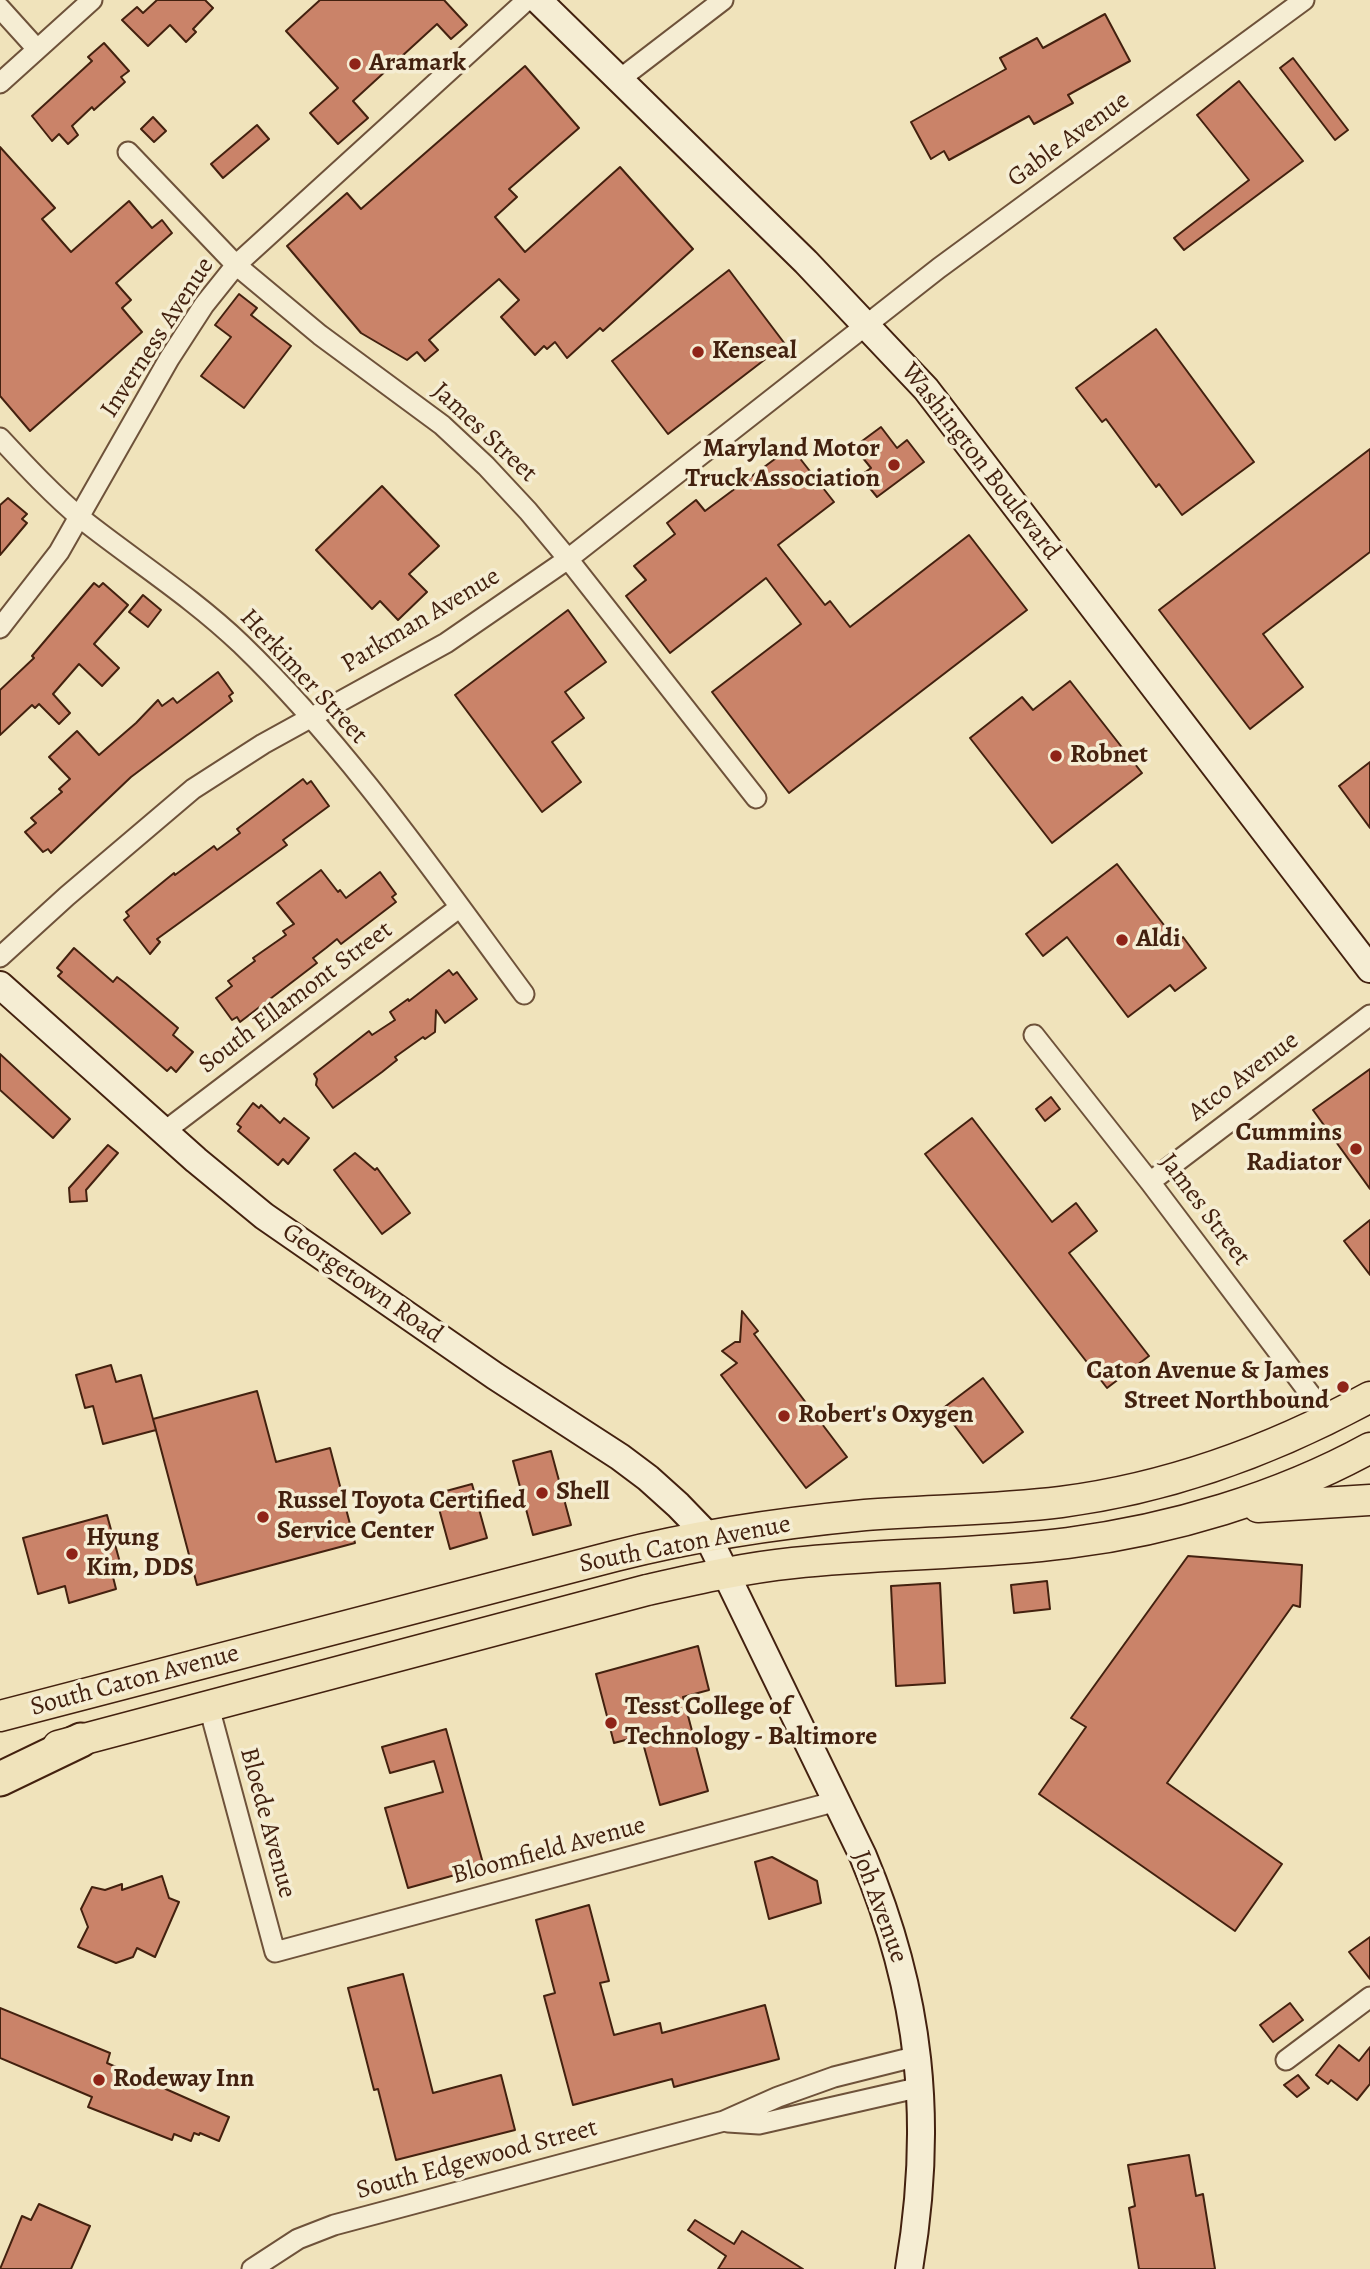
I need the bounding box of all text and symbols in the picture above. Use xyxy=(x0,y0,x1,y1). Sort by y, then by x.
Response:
place label: Aramark xyxy=(369,48,466,80)
marker: Aramark xyxy=(347,56,363,72)
street label: Gable Avenue xyxy=(1002,85,1136,195)
street label: Inverness Avenue xyxy=(95,252,221,424)
place label: Kenseal xyxy=(712,336,797,368)
marker: Kenseal xyxy=(690,344,706,360)
street label: Washington Boulevard xyxy=(893,357,1067,567)
street label: James Street xyxy=(425,376,543,490)
place label: Maryland Motor Truck Association xyxy=(685,434,880,496)
marker: Maryland Motor Truck Association xyxy=(886,457,902,473)
street label: Parkman Avenue xyxy=(336,561,506,681)
street label: Herkimer Street xyxy=(233,603,373,751)
place label: Robnet xyxy=(1070,740,1148,772)
marker: Robnet xyxy=(1048,748,1064,764)
street label: South Ellamont Street xyxy=(193,915,399,1081)
place label: Aldi xyxy=(1136,924,1180,956)
marker: Aldi xyxy=(1114,932,1130,948)
street label: Atco Avenue xyxy=(1183,1025,1305,1129)
place label: Cummins Radiator xyxy=(1236,1118,1342,1180)
marker: Cummins Radiator xyxy=(1348,1141,1364,1157)
street label: James Street xyxy=(1152,1148,1256,1272)
street label: Georgetown Road xyxy=(276,1217,448,1351)
place label: Caton Avenue & James Street Northbound xyxy=(1086,1356,1329,1418)
marker: Caton Avenue & James Street Northbound xyxy=(1335,1379,1351,1395)
place label: Robert's Oxygen xyxy=(798,1400,974,1432)
marker: Robert's Oxygen xyxy=(776,1408,792,1424)
place label: Shell xyxy=(556,1477,610,1509)
marker: Shell xyxy=(534,1485,550,1501)
place label: Russel Toyota Certified Service Center xyxy=(277,1486,526,1548)
marker: Russel Toyota Certified Service Center xyxy=(255,1509,271,1525)
street label: South Caton Avenue xyxy=(577,1509,793,1581)
place label: Hyung Kim, DDS xyxy=(86,1523,194,1584)
marker: Hyung Kim, DDS xyxy=(64,1546,80,1562)
street label: South Caton Avenue xyxy=(27,1638,243,1724)
place label: Tesst College of Technology - Baltimore xyxy=(625,1692,877,1754)
marker: Tesst College of Technology - Baltimore xyxy=(603,1715,619,1731)
street label: Bloede Avenue xyxy=(232,1744,302,1902)
street label: Bloomfield Avenue xyxy=(449,1810,649,1892)
street label: Joh Avenue xyxy=(844,1847,914,1967)
place label: Rodeway Inn xyxy=(113,2064,254,2096)
marker: Rodeway Inn xyxy=(91,2072,107,2088)
street label: South Edgewood Street xyxy=(353,2113,601,2207)

